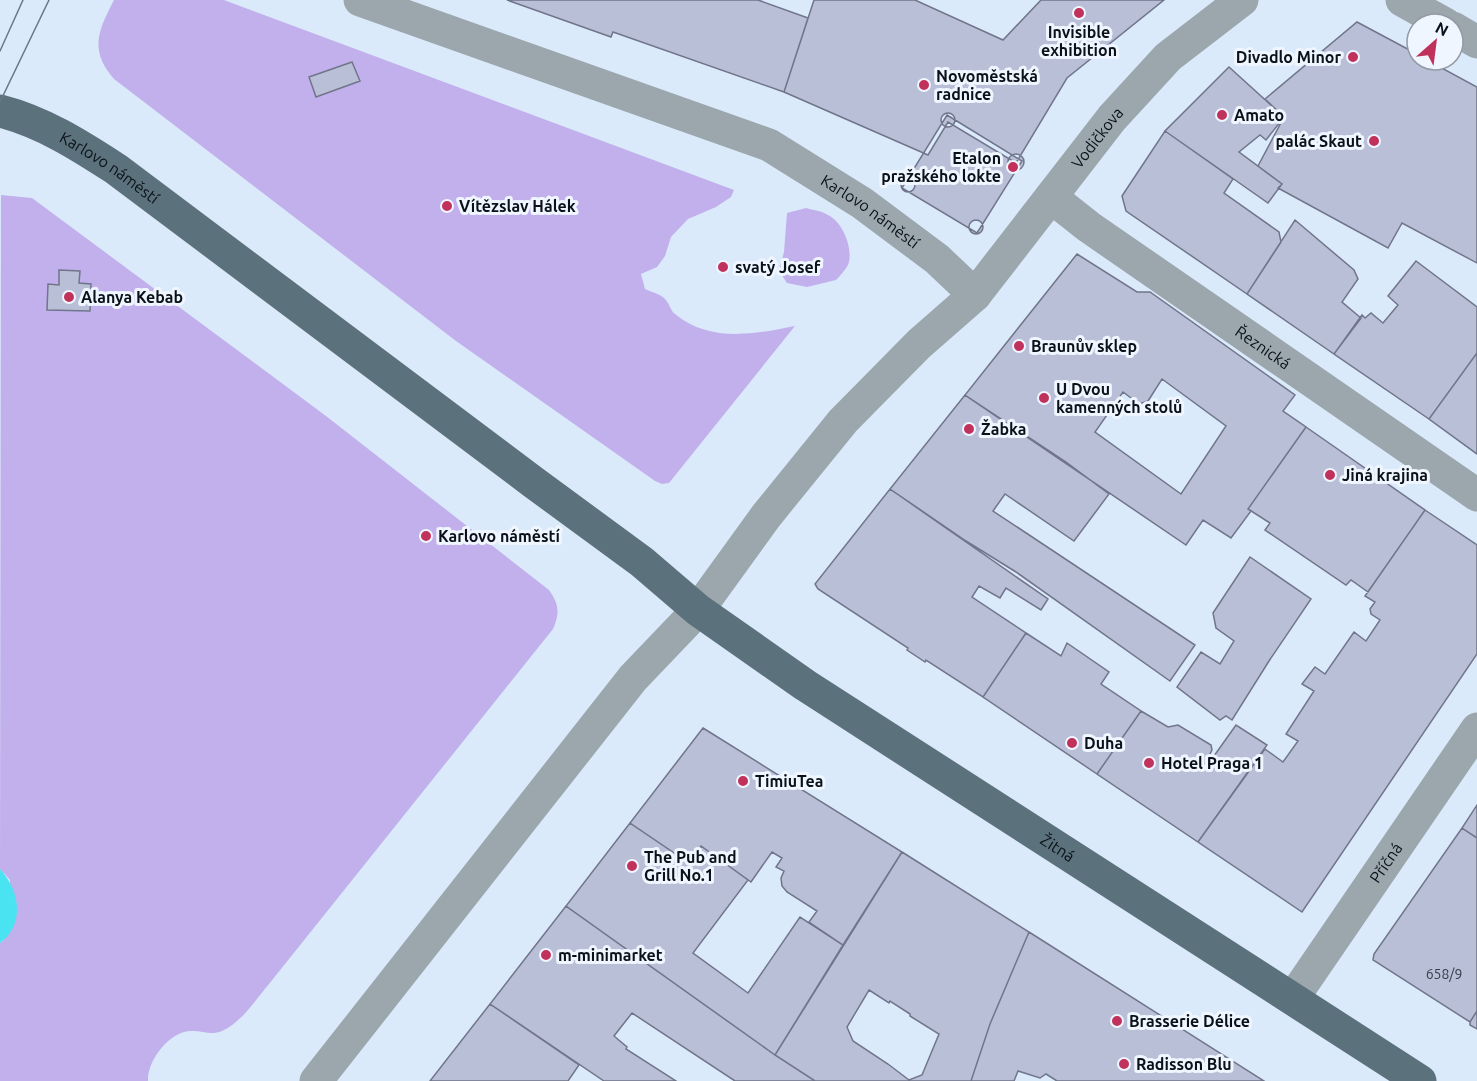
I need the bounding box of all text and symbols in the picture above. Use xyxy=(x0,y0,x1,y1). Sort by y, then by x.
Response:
marker: Invisible exhibition xyxy=(1072,6,1086,20)
north arrow xyxy=(1405,12,1465,72)
text: N xyxy=(1433,18,1452,40)
place label: Invisible exhibition xyxy=(1041,23,1117,59)
place label: Divadlo Minor xyxy=(1236,48,1341,66)
marker: Divadlo Minor xyxy=(1346,50,1360,64)
place label: Novoměstská radnice xyxy=(936,67,1038,103)
marker: Novoměstská radnice xyxy=(917,78,931,92)
street label: Vodičkova xyxy=(1068,103,1127,172)
place label: Amato xyxy=(1234,106,1284,124)
marker: Amato xyxy=(1215,108,1229,122)
street label: Karlovo náměstí xyxy=(57,128,163,208)
place label: palác Skaut xyxy=(1275,132,1362,150)
marker: palác Skaut xyxy=(1367,134,1381,148)
place label: Etalon pražského lokte xyxy=(881,149,1001,185)
marker: Etalon pražského lokte xyxy=(1006,160,1020,174)
street label: Karlovo náměstí xyxy=(818,171,924,252)
place label: Vítězslav Hálek xyxy=(459,197,576,215)
marker: Vítězslav Hálek xyxy=(440,199,454,213)
place label: svatý Josef xyxy=(735,258,821,276)
marker: svatý Josef xyxy=(716,260,730,274)
place label: Alanya Kebab xyxy=(81,288,183,306)
marker: Alanya Kebab xyxy=(62,290,76,304)
street label: Řeznická xyxy=(1232,321,1294,373)
place label: Braunův sklep xyxy=(1031,337,1137,355)
marker: Braunův sklep xyxy=(1012,339,1026,353)
place label: U Dvou kamenných stolů xyxy=(1056,380,1182,416)
marker: U Dvou kamenných stolů xyxy=(1037,391,1051,405)
place label: Žabka xyxy=(981,418,1027,438)
marker: Žabka xyxy=(962,422,976,436)
place label: Jiná krajina xyxy=(1342,466,1428,484)
marker: Jiná krajina xyxy=(1323,468,1337,482)
place label: Karlovo náměstí xyxy=(438,527,560,545)
marker: Karlovo náměstí xyxy=(419,529,433,543)
place label: Duha xyxy=(1084,734,1123,752)
marker: Duha xyxy=(1065,736,1079,750)
place label: Hotel Praga 1 xyxy=(1161,754,1263,772)
marker: Hotel Praga 1 xyxy=(1142,756,1156,770)
place label: TimiuTea xyxy=(755,772,824,790)
marker: TimiuTea xyxy=(736,774,750,788)
street label: Žitná xyxy=(1037,829,1078,865)
street label: Příčná xyxy=(1366,839,1406,886)
place label: The Pub and Grill No.1 xyxy=(644,848,736,884)
marker: The Pub and Grill No.1 xyxy=(625,859,639,873)
place label: m-minimarket xyxy=(558,946,663,964)
marker: m-minimarket xyxy=(539,948,553,962)
house number: 658/9 xyxy=(1426,966,1462,982)
place label: Brasserie Délice xyxy=(1129,1012,1250,1030)
marker: Brasserie Délice xyxy=(1110,1014,1124,1028)
place label: Radisson Blu xyxy=(1136,1055,1232,1073)
marker: Radisson Blu xyxy=(1117,1057,1131,1071)

